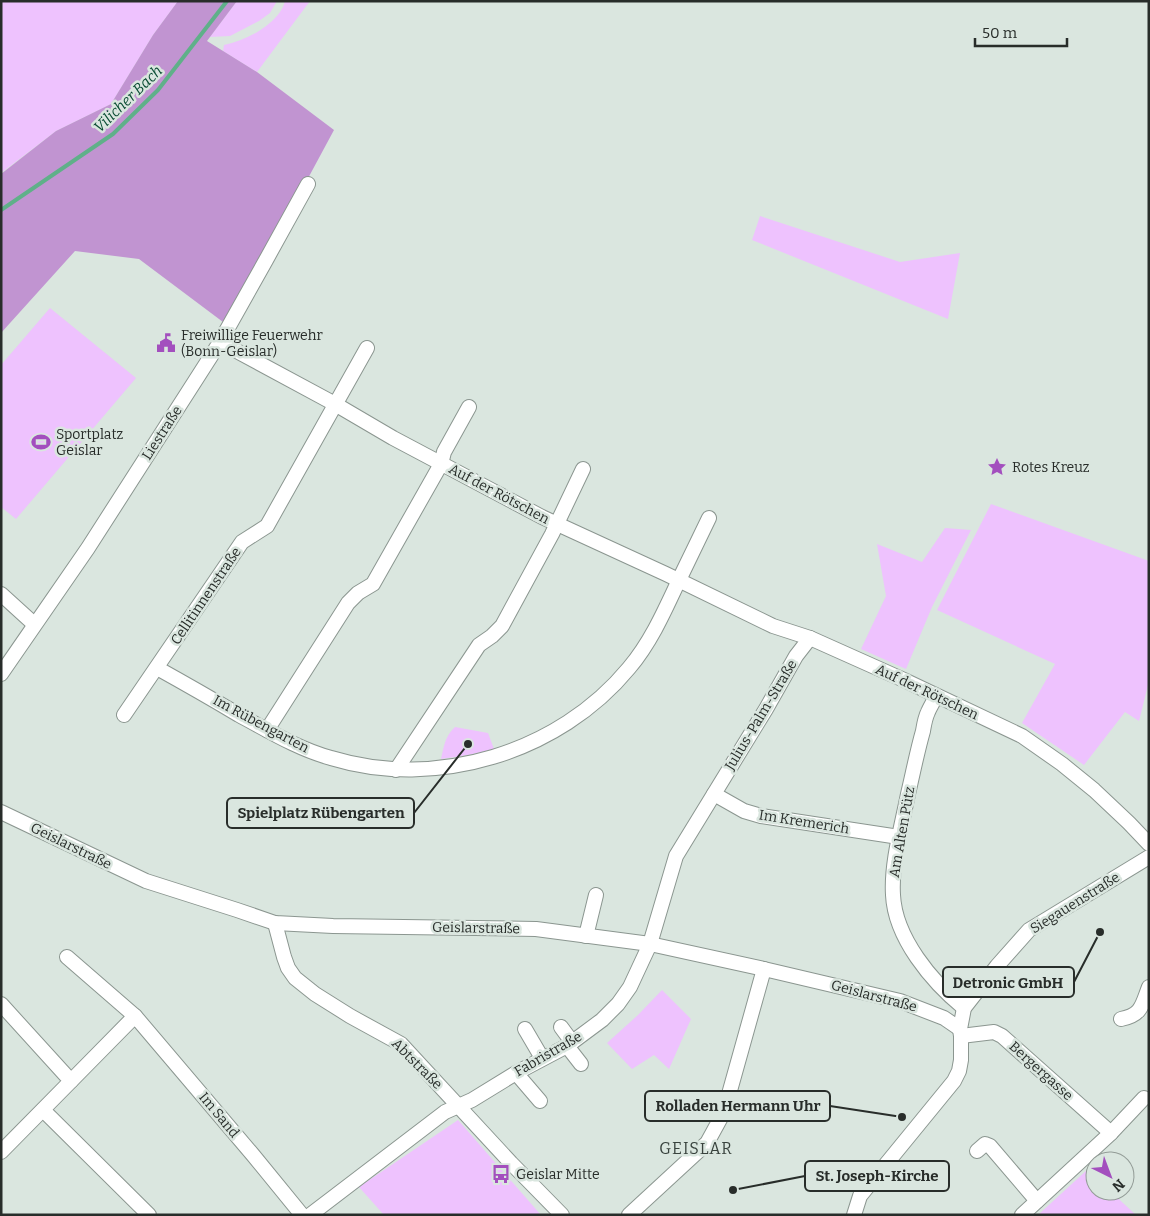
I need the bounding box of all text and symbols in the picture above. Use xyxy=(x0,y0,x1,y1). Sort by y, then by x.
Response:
scale bar xyxy=(975,15,1068,47)
text: 50 m xyxy=(982,24,1018,42)
water label: Vilicher Bach xyxy=(90,62,166,136)
place label: Freiwillige Feuerwehr (Bonn-Geislar) xyxy=(181,327,323,360)
public building icon: Freiwillige Feuerwehr (Bonn-Geislar) xyxy=(155,332,177,354)
street label: Liestraße xyxy=(138,403,186,463)
place label: Sportplatz Geislar xyxy=(56,426,124,459)
sports icon: Sportplatz Geislar xyxy=(30,431,52,453)
place icon: Rotes Kreuz xyxy=(986,456,1008,478)
place label: Rotes Kreuz xyxy=(1012,459,1090,476)
street label: Auf der Rötschen xyxy=(446,460,552,528)
street label: Cellitinnenstraße xyxy=(167,544,245,648)
street label: Julius-Palm-Straße xyxy=(721,657,801,774)
street label: Auf der Rötschen xyxy=(873,661,981,723)
street label: Im Rübengarten xyxy=(210,692,312,757)
street label: Am Alten Pütz xyxy=(886,785,918,879)
callout: Spielplatz Rübengarten xyxy=(227,798,414,828)
text: Spielplatz Rübengarten xyxy=(237,804,405,822)
street label: Im Kremerich xyxy=(758,806,851,838)
street label: Geislarstraße xyxy=(28,819,114,873)
street label: Siegauenstraße xyxy=(1027,869,1123,937)
street label: Geislarstraße xyxy=(432,919,520,937)
callout: Detronic GmbH xyxy=(943,967,1074,997)
text: Detronic GmbH xyxy=(953,974,1064,992)
street label: Geislarstraße xyxy=(829,976,919,1016)
street label: Fabristraße xyxy=(511,1028,585,1080)
street label: Abtstraße xyxy=(388,1035,446,1093)
street label: Bergergasse xyxy=(1006,1038,1076,1104)
street label: Im Sand xyxy=(195,1089,243,1141)
callout: Rolladen Hermann Uhr xyxy=(645,1091,830,1121)
text: Rolladen Hermann Uhr xyxy=(655,1097,821,1115)
district label: GEISLAR xyxy=(659,1139,733,1158)
north arrow xyxy=(1085,1151,1135,1201)
callout: St. Joseph-Kirche xyxy=(805,1161,949,1191)
bus stop icon: Geislar Mitte xyxy=(490,1163,512,1185)
place label: Geislar Mitte xyxy=(516,1166,600,1183)
text: St. Joseph-Kirche xyxy=(815,1167,939,1185)
text: N xyxy=(1109,1175,1128,1195)

